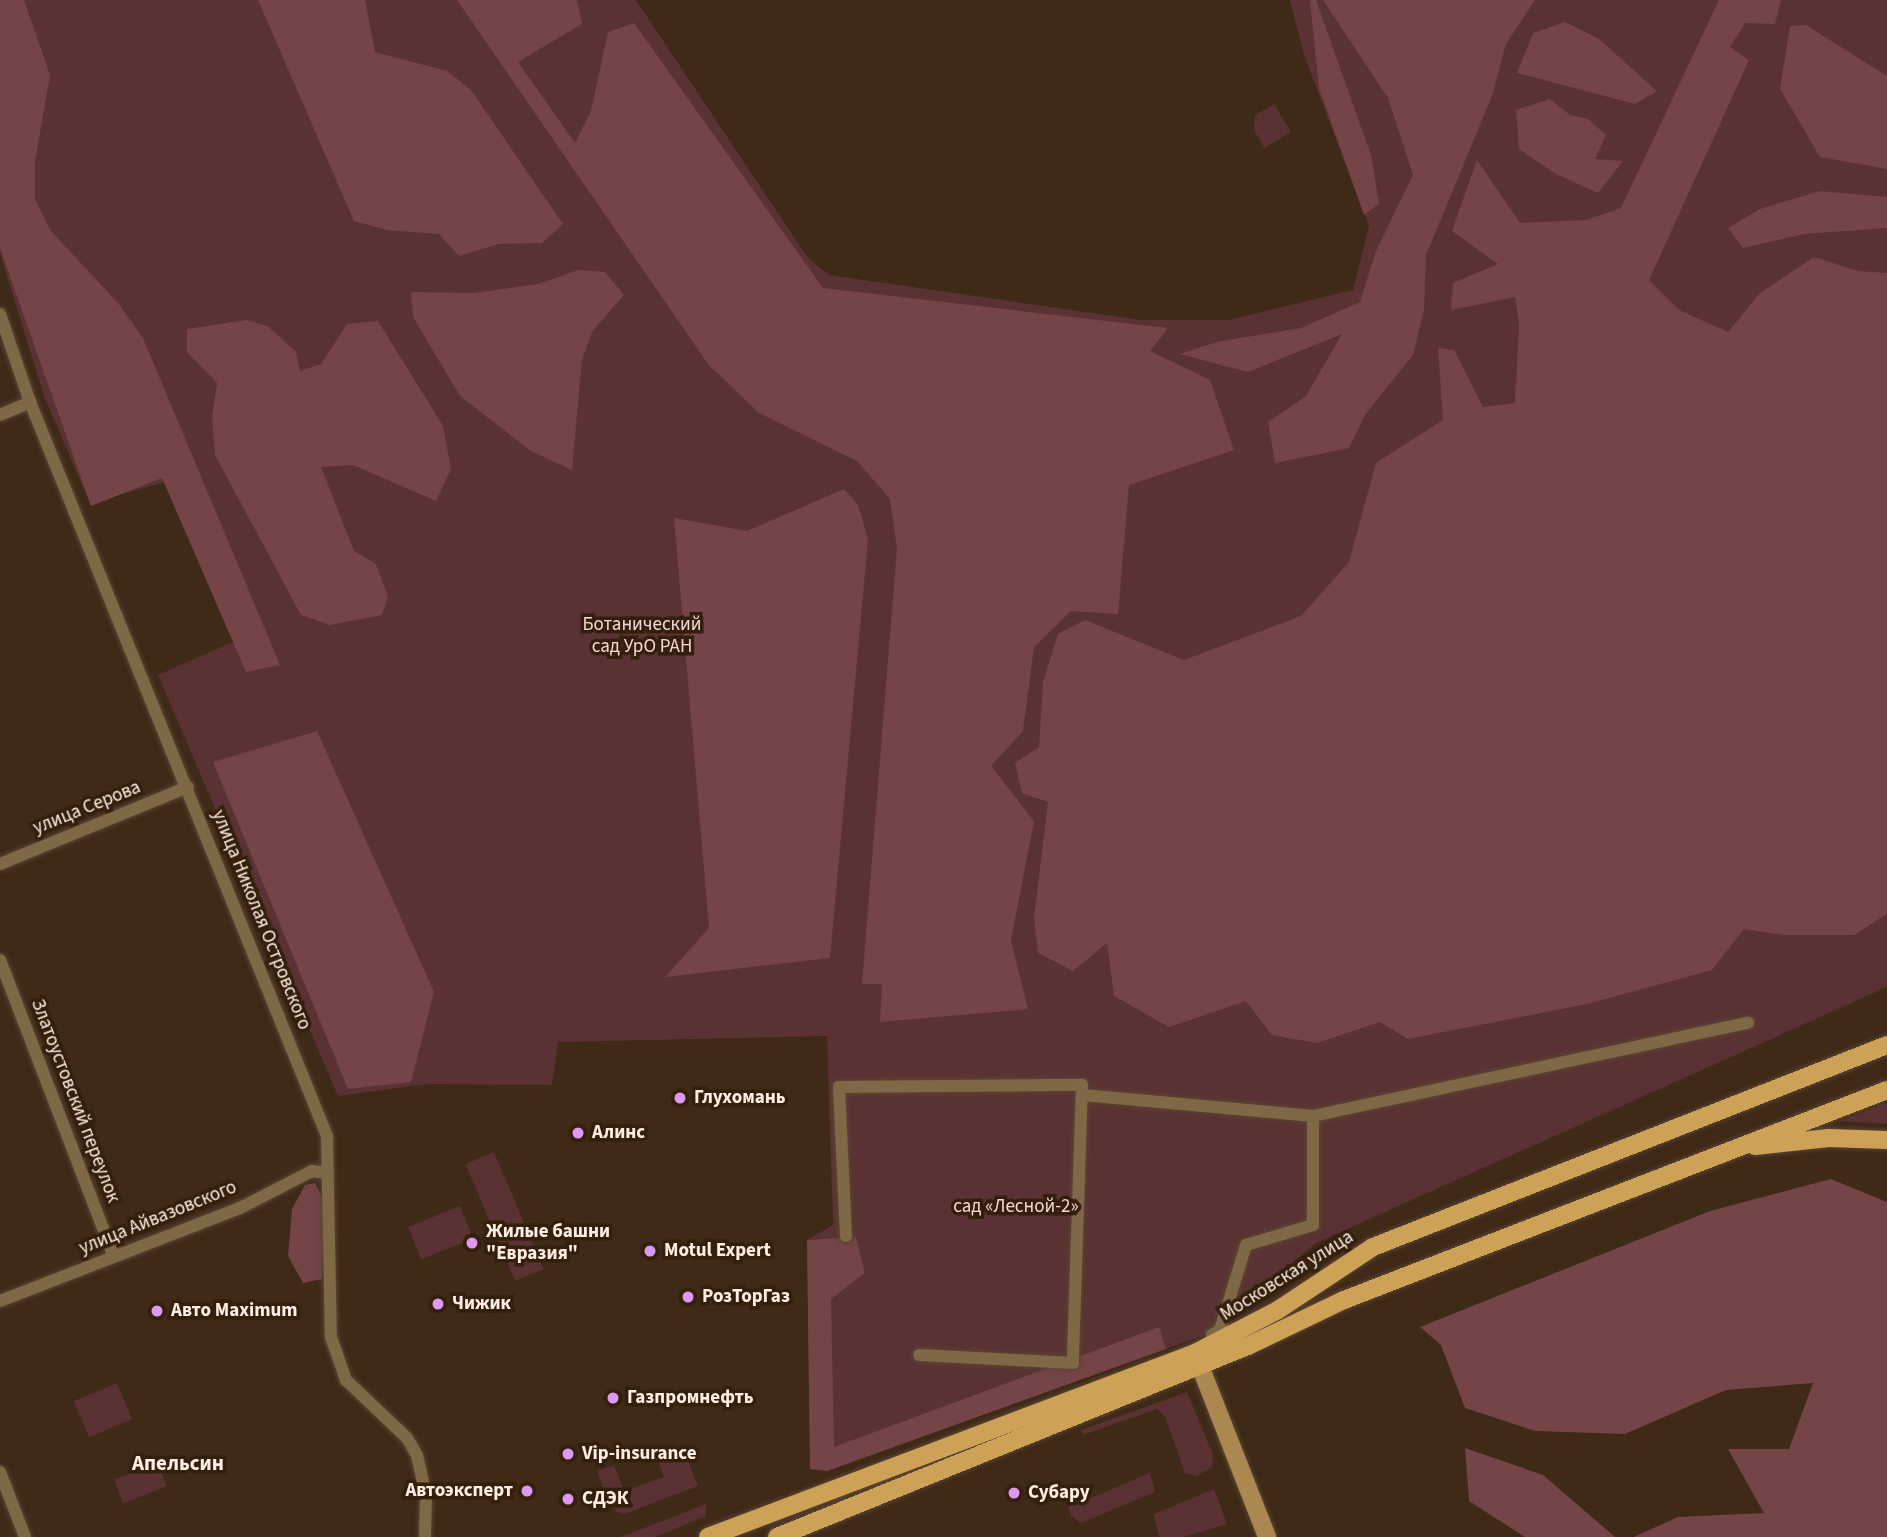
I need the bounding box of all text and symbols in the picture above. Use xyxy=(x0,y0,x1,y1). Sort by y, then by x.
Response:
park label: Ботанический сад УрО РАН xyxy=(582,614,702,658)
street label: улица Серова xyxy=(30,776,144,840)
street label: улица Николая Островского xyxy=(206,807,316,1033)
street label: Златоустовский переулок xyxy=(26,996,124,1206)
place label: Глухомань xyxy=(694,1087,786,1109)
marker: Глухомань xyxy=(672,1090,688,1106)
place label: Алинс xyxy=(592,1122,645,1144)
marker: Алинс xyxy=(570,1125,586,1141)
street label: улица Айвазовского xyxy=(76,1176,240,1260)
park label: сад «Лесной-2» xyxy=(953,1196,1079,1218)
place label: Жилые башни "Евразия" xyxy=(486,1221,610,1265)
street label: Московская улица xyxy=(1216,1226,1358,1326)
marker: Жилые башни "Евразия" xyxy=(464,1235,480,1251)
place label: Motul Expert xyxy=(664,1240,771,1262)
marker: Motul Expert xyxy=(642,1243,658,1259)
place label: РозТорГаз xyxy=(702,1286,790,1308)
marker: РозТорГаз xyxy=(680,1289,696,1305)
place label: Чижик xyxy=(452,1293,511,1315)
marker: Чижик xyxy=(430,1296,446,1312)
place label: Авто Maximum xyxy=(171,1300,298,1322)
marker: Авто Maximum xyxy=(149,1303,165,1319)
place label: Газпромнефть xyxy=(627,1387,754,1409)
marker: Газпромнефть xyxy=(605,1390,621,1406)
place label: Vip-insurance xyxy=(582,1443,696,1465)
marker: Vip-insurance xyxy=(560,1446,576,1462)
district label: Апельсин xyxy=(132,1450,224,1476)
place label: Автоэксперт xyxy=(405,1480,513,1502)
place label: Субару xyxy=(1028,1482,1090,1504)
marker: Автоэксперт xyxy=(519,1483,535,1499)
marker: Субару xyxy=(1006,1485,1022,1501)
place label: СДЭК xyxy=(582,1488,629,1510)
marker: СДЭК xyxy=(560,1491,576,1507)

